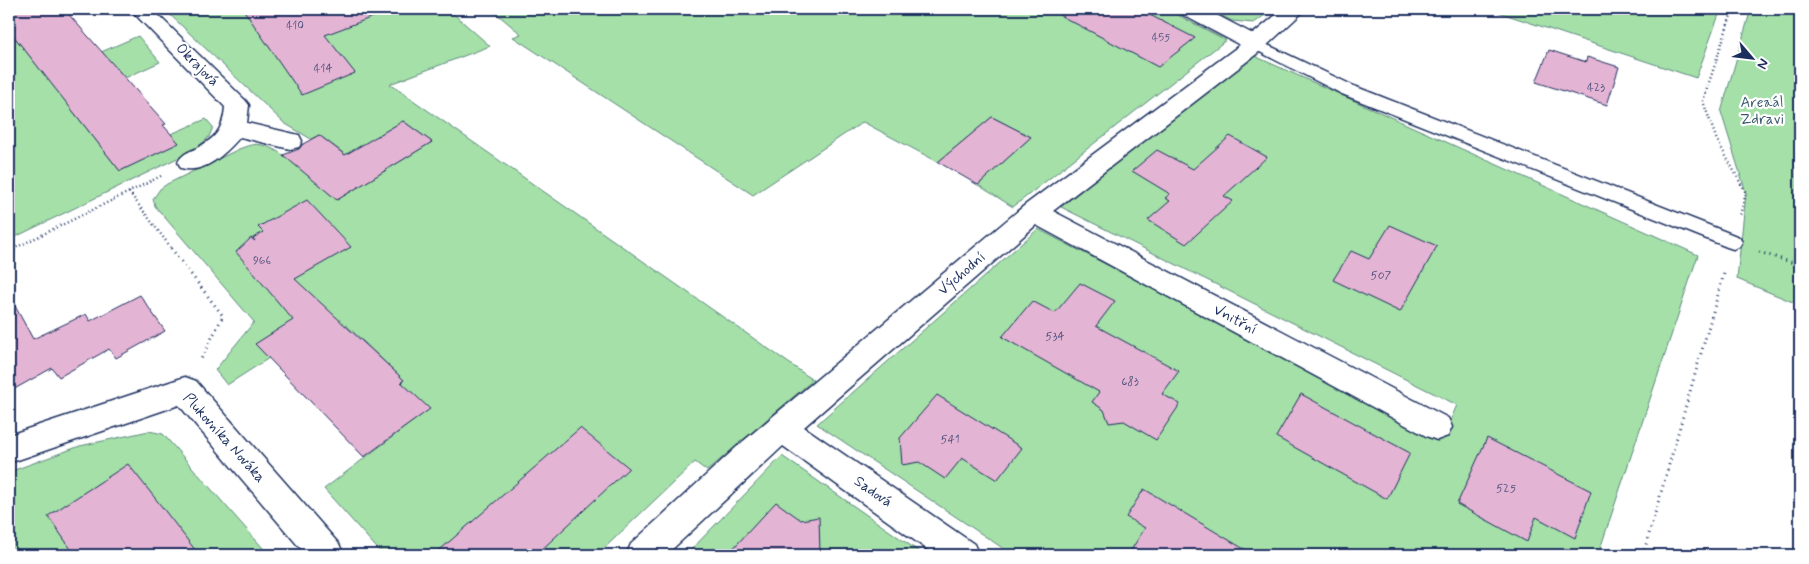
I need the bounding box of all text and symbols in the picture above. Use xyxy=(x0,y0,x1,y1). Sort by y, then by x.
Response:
house number: 410 xyxy=(286,19,304,33)
house number: 455 xyxy=(1152,31,1170,45)
north arrow xyxy=(1726,32,1776,82)
street label: Okrajová xyxy=(171,39,223,91)
text: N xyxy=(1752,55,1773,72)
house number: 414 xyxy=(313,61,333,77)
house number: 423 xyxy=(1587,80,1605,96)
park label: Areaál Zdravi xyxy=(1740,93,1784,130)
street label: Východní xyxy=(934,248,990,300)
house number: 966 xyxy=(253,253,271,269)
house number: 507 xyxy=(1371,268,1392,284)
street label: Vnitřní xyxy=(1210,300,1260,340)
house number: 534 xyxy=(1045,329,1065,345)
house number: 683 xyxy=(1121,374,1139,390)
street label: Plukovníka Nováka xyxy=(178,389,270,487)
house number: 541 xyxy=(940,432,960,448)
street label: Sadová xyxy=(850,472,896,512)
house number: 525 xyxy=(1496,481,1516,497)

